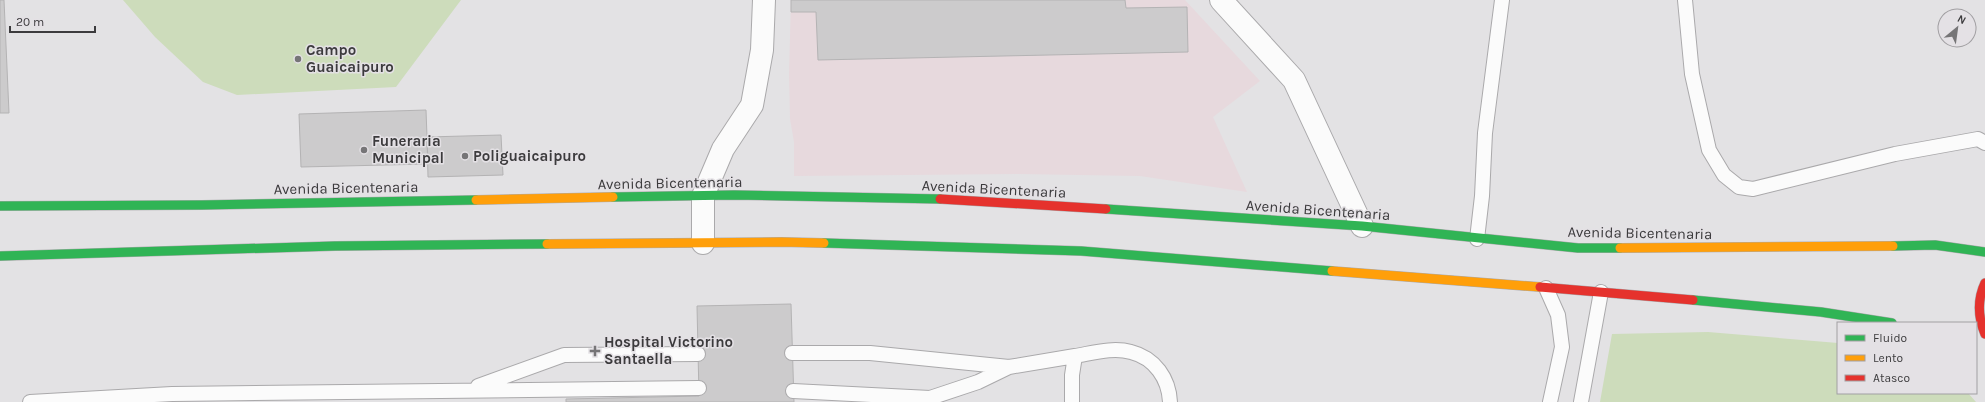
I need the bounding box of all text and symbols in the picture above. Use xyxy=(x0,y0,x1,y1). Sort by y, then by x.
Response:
scale bar xyxy=(10,8,95,34)
north arrow xyxy=(1937,8,1977,48)
text: N xyxy=(1955,12,1968,27)
text: 20 m xyxy=(16,15,44,29)
place label: Campo Guaicaipuro xyxy=(306,41,394,76)
marker: Campo Guaicaipuro xyxy=(293,54,303,64)
place label: Funeraria Municipal xyxy=(372,132,444,167)
marker: Funeraria Municipal xyxy=(359,145,369,155)
place label: Poliguaicaipuro xyxy=(473,147,586,165)
marker: Poliguaicaipuro xyxy=(460,151,470,161)
street label: Avenida Bicentenaria xyxy=(597,173,743,193)
street label: Avenida Bicentenaria xyxy=(921,176,1067,202)
street label: Avenida Bicentenaria xyxy=(273,178,419,198)
street label: Avenida Bicentenaria xyxy=(1245,196,1391,224)
street label: Avenida Bicentenaria xyxy=(1567,223,1713,243)
legend xyxy=(1837,322,1977,394)
text: Fluido xyxy=(1873,331,1907,345)
place label: Hospital Victorino Santaella xyxy=(604,333,733,368)
marker: Hospital Victorino Santaella xyxy=(589,345,601,357)
text: Lento xyxy=(1873,351,1903,365)
text: Atasco xyxy=(1873,371,1910,385)

